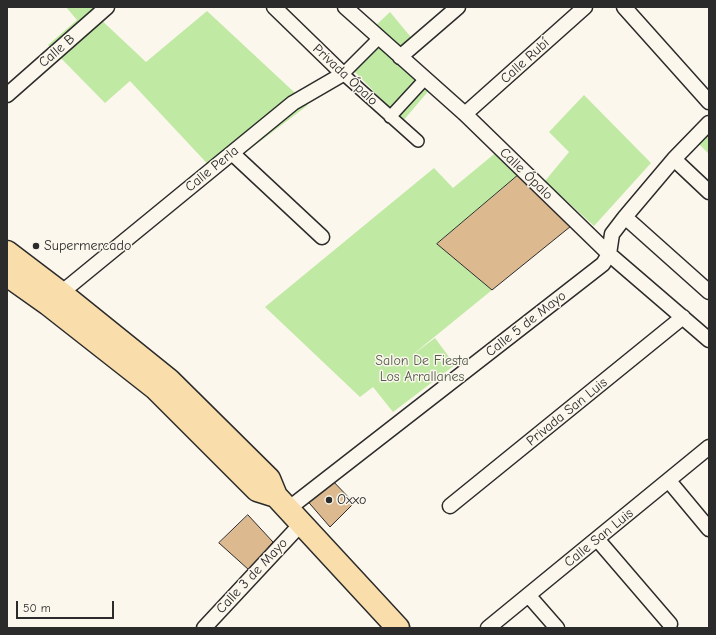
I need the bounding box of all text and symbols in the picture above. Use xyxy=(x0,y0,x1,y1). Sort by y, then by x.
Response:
street label: Calle B xyxy=(36,31,78,71)
street label: Calle Rubí xyxy=(497,35,553,87)
street label: Privada Ópalo xyxy=(309,41,381,109)
street label: Calle Perla xyxy=(182,142,242,196)
street label: Calle Ópalo xyxy=(496,144,556,204)
place label: Supermercado xyxy=(44,238,131,254)
marker: Supermercado xyxy=(31,241,41,251)
street label: Calle 5 de Mayo xyxy=(482,287,570,361)
park label: Salon De Fiesta Los Arrallanes xyxy=(375,353,469,386)
street label: Privada San Luis xyxy=(523,374,611,450)
place label: Oxxo xyxy=(337,492,366,508)
marker: Oxxo xyxy=(324,495,334,505)
street label: Calle San Luis xyxy=(561,505,637,571)
street label: Calle 3 de Mayo xyxy=(213,535,291,617)
scale bar xyxy=(18,593,116,619)
text: 50 m xyxy=(23,601,51,615)

